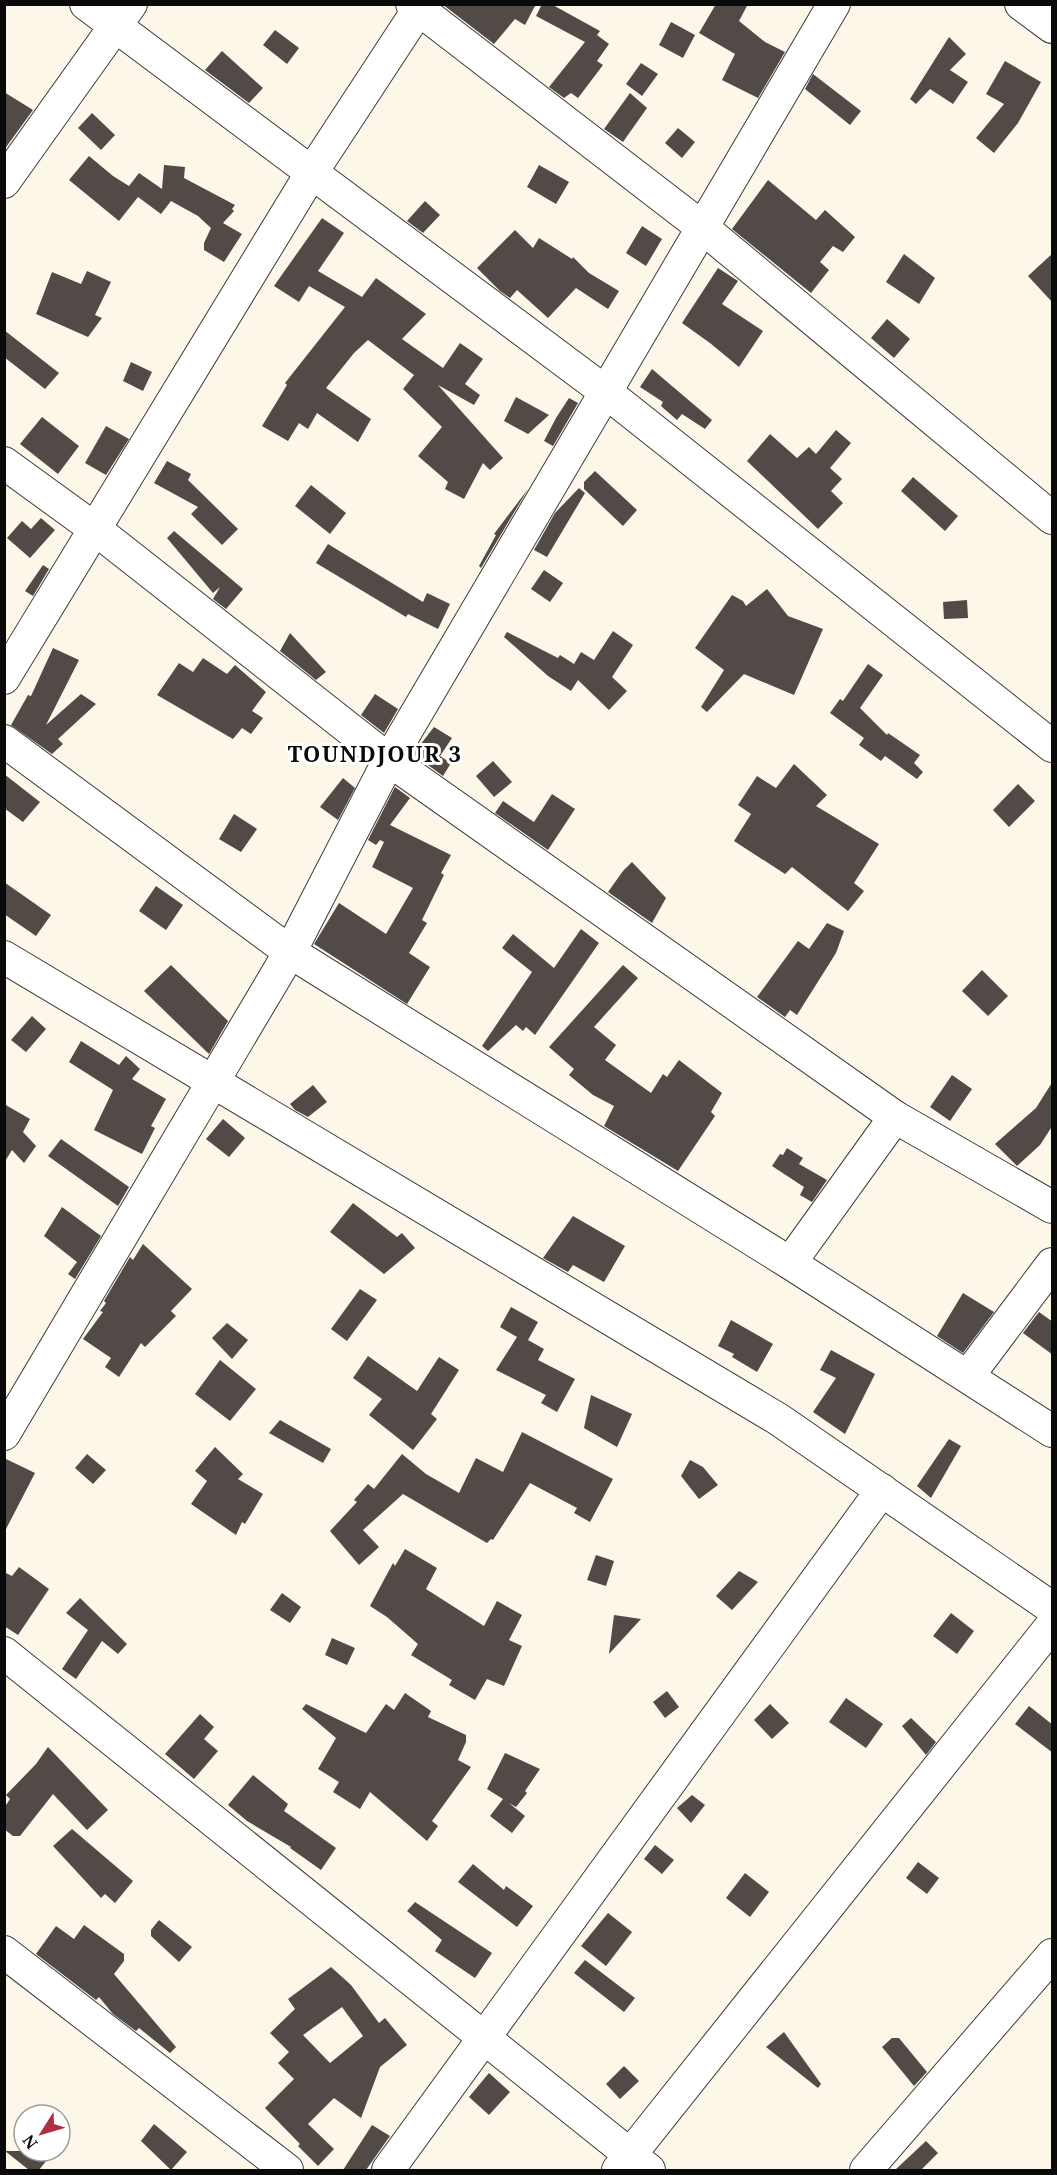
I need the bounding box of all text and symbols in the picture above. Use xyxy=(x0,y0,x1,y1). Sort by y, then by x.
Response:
district label: TOUNDJOUR 3 xyxy=(288,738,462,768)
north arrow xyxy=(12,2103,72,2163)
text: N xyxy=(17,2130,43,2154)

